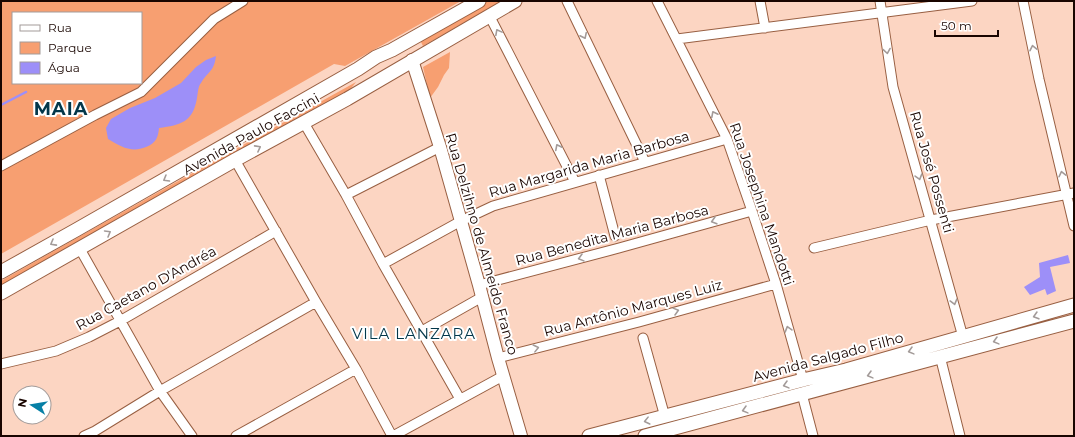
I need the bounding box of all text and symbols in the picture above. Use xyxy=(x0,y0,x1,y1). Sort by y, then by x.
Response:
legend xyxy=(12,12,142,84)
scale bar xyxy=(935,12,998,38)
text: 50 m xyxy=(941,18,972,33)
text: Rua xyxy=(48,20,72,35)
one-way arrow xyxy=(495,28,503,36)
one-way arrow xyxy=(579,32,587,39)
text: Parque xyxy=(48,40,92,55)
one-way arrow xyxy=(1029,44,1037,51)
one-way arrow xyxy=(882,48,891,54)
text: Água xyxy=(48,60,80,75)
street label: Avenida Paulo Faccini xyxy=(180,89,322,179)
district label: MAIA xyxy=(34,98,88,120)
street label: Rua José Possenti xyxy=(906,109,958,235)
one-way arrow xyxy=(711,110,719,118)
street label: Rua Josephina Mandotti xyxy=(726,120,798,288)
street label: Rua Margarida Maria Barbosa xyxy=(487,127,691,201)
street label: Rua Delzihno de Almeido Franco xyxy=(442,131,522,357)
one-way arrow xyxy=(555,144,562,151)
one-way arrow xyxy=(253,145,261,153)
one-way arrow xyxy=(1058,171,1067,178)
one-way arrow xyxy=(914,173,923,180)
one-way arrow xyxy=(163,174,170,181)
street label: Rua Benedita Maria Barbosa xyxy=(513,201,711,269)
one-way arrow xyxy=(711,216,718,225)
one-way arrow xyxy=(104,230,111,237)
one-way arrow xyxy=(50,238,57,246)
street label: Rua Caetano D'Andréa xyxy=(73,242,219,334)
one-way arrow xyxy=(578,253,585,262)
street label: Rua Antônio Marques Luiz xyxy=(542,275,724,341)
one-way arrow xyxy=(949,298,958,305)
one-way arrow xyxy=(673,307,680,316)
one-way arrow xyxy=(1033,311,1040,320)
district label: VILA LANZARA xyxy=(352,324,476,343)
one-way arrow xyxy=(785,325,793,332)
street label: Avenida Salgado Filho xyxy=(751,328,906,386)
one-way arrow xyxy=(992,337,999,345)
one-way arrow xyxy=(532,344,539,353)
one-way arrow xyxy=(908,346,915,355)
one-way arrow xyxy=(867,371,873,379)
one-way arrow xyxy=(782,380,789,388)
north arrow xyxy=(12,385,52,425)
text: N xyxy=(14,397,30,409)
one-way arrow xyxy=(742,405,748,413)
one-way arrow xyxy=(643,417,650,425)

